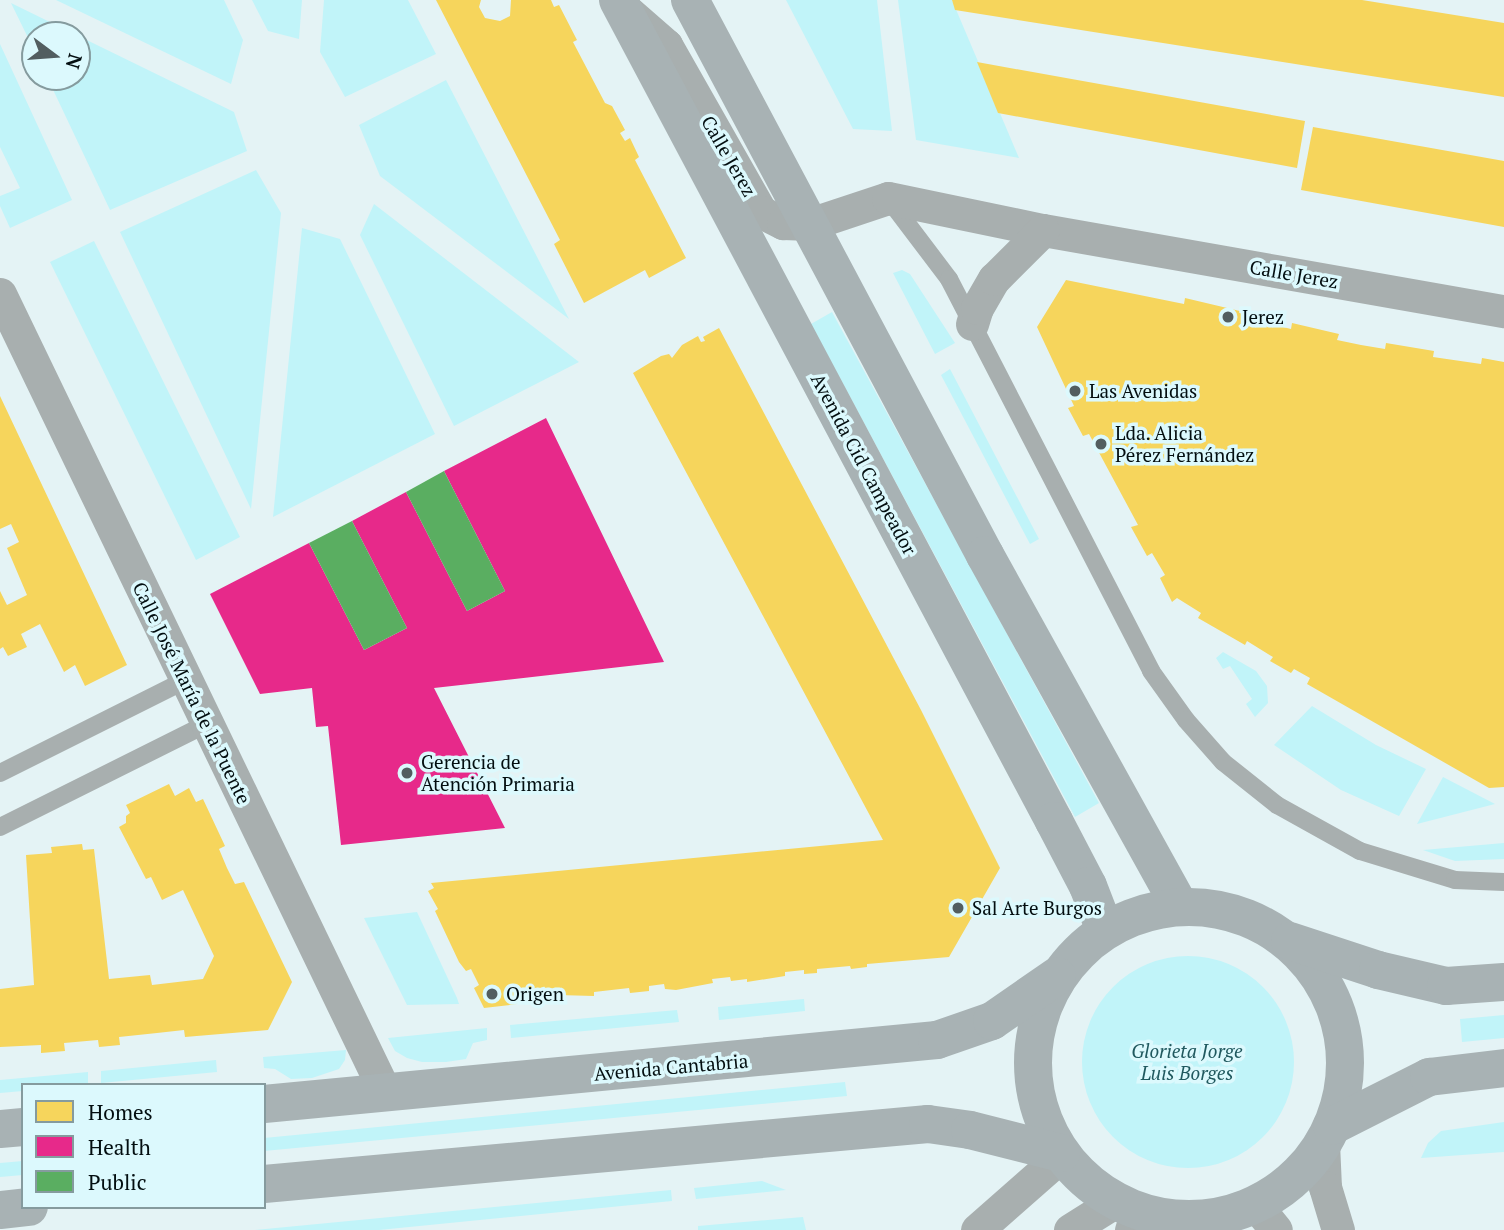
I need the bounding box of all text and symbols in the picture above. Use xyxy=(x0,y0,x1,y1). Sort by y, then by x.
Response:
north arrow xyxy=(21,21,91,91)
text: N xyxy=(61,51,89,72)
street label: Calle Jerez xyxy=(697,112,761,200)
street label: Calle Jerez xyxy=(1248,255,1340,293)
place label: Jerez xyxy=(1242,306,1284,328)
marker: Jerez xyxy=(1220,309,1236,325)
street label: Avenida Cid Campeador xyxy=(807,370,921,558)
place label: Las Avenidas xyxy=(1089,380,1198,402)
marker: Las Avenidas xyxy=(1067,383,1083,399)
place label: Lda. Alicia Pérez Fernández xyxy=(1115,422,1254,466)
marker: Lda. Alicia Pérez Fernández xyxy=(1093,436,1109,452)
street label: Calle José María de la Puente xyxy=(128,578,256,808)
place label: Gerencia de Atención Primaria xyxy=(421,751,575,795)
marker: Gerencia de Atención Primaria xyxy=(399,765,415,781)
place label: Sal Arte Burgos xyxy=(972,897,1102,919)
marker: Sal Arte Burgos xyxy=(950,900,966,916)
place label: Origen xyxy=(506,983,564,1005)
marker: Origen xyxy=(484,986,500,1002)
park label: Glorieta Jorge Luis Borges xyxy=(1131,1040,1243,1084)
street label: Avenida Cantabria xyxy=(593,1049,749,1085)
legend xyxy=(21,1083,266,1209)
text: Homes xyxy=(88,1098,153,1126)
text: Health xyxy=(88,1133,151,1161)
text: Public xyxy=(88,1168,146,1196)

